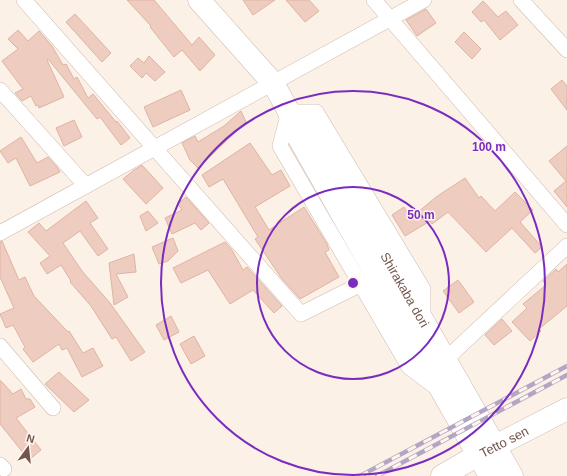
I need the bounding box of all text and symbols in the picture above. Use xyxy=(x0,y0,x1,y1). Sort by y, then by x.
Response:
text: 100 m xyxy=(472,140,506,154)
text: 50 m xyxy=(407,208,435,222)
street label: Shirakaba dori xyxy=(377,250,432,330)
centre of rings xyxy=(346,276,360,290)
street label: Tetto sen xyxy=(477,423,531,461)
north arrow xyxy=(8,428,48,468)
text: N xyxy=(25,432,36,445)

